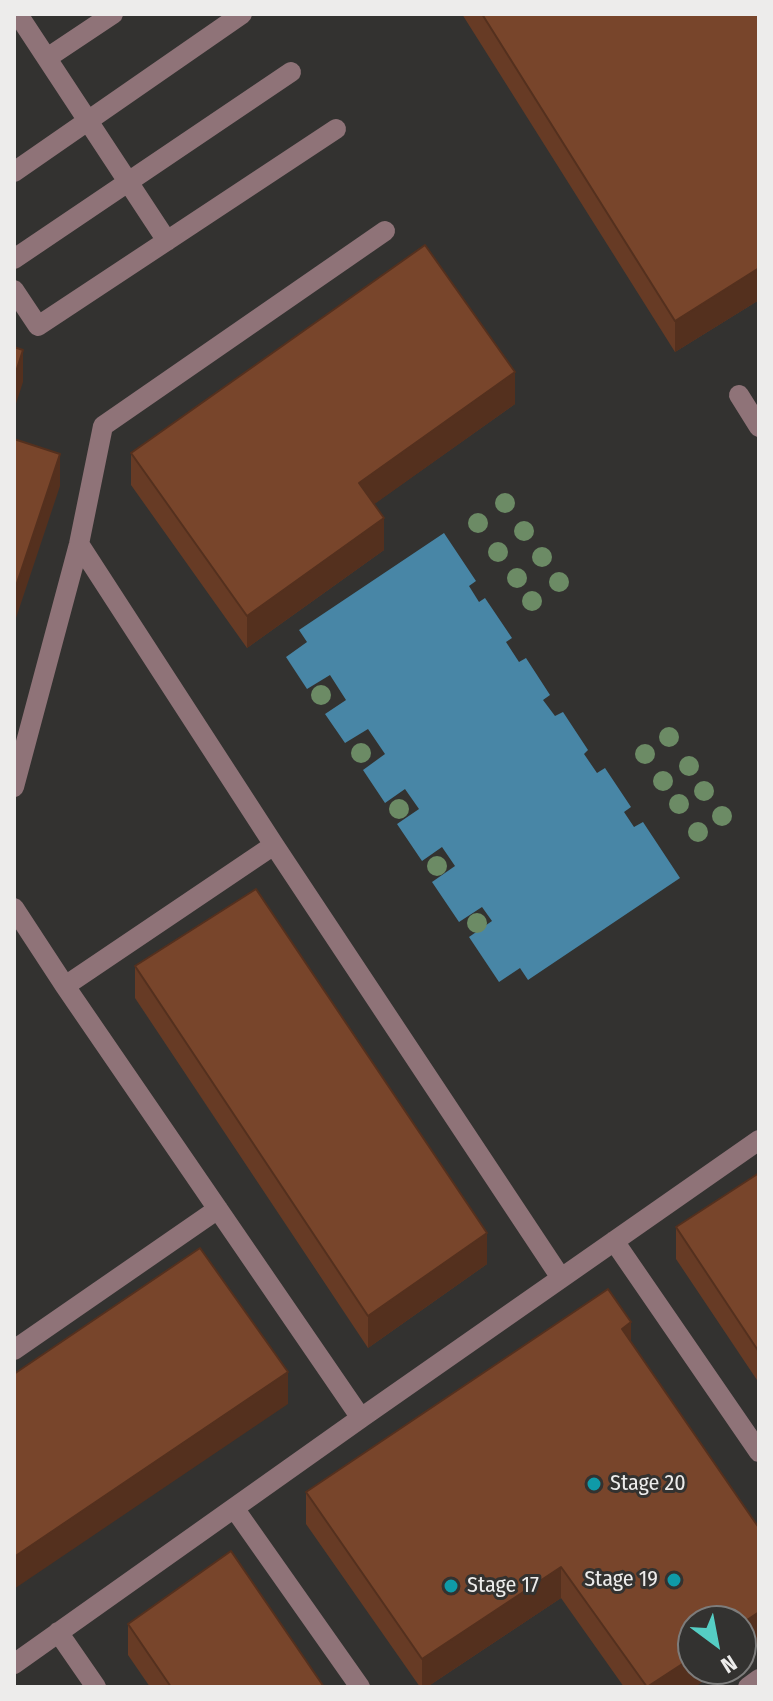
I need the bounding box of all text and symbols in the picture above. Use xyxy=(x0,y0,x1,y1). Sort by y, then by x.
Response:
place label: Stage 20 xyxy=(610,1471,686,1497)
marker: Stage 20 xyxy=(585,1475,603,1493)
place label: Stage 19 xyxy=(584,1567,658,1593)
marker: Stage 19 xyxy=(665,1571,683,1589)
place label: Stage 17 xyxy=(467,1573,539,1599)
marker: Stage 17 xyxy=(442,1577,460,1595)
north arrow xyxy=(677,1605,757,1685)
text: N xyxy=(716,1649,742,1679)

